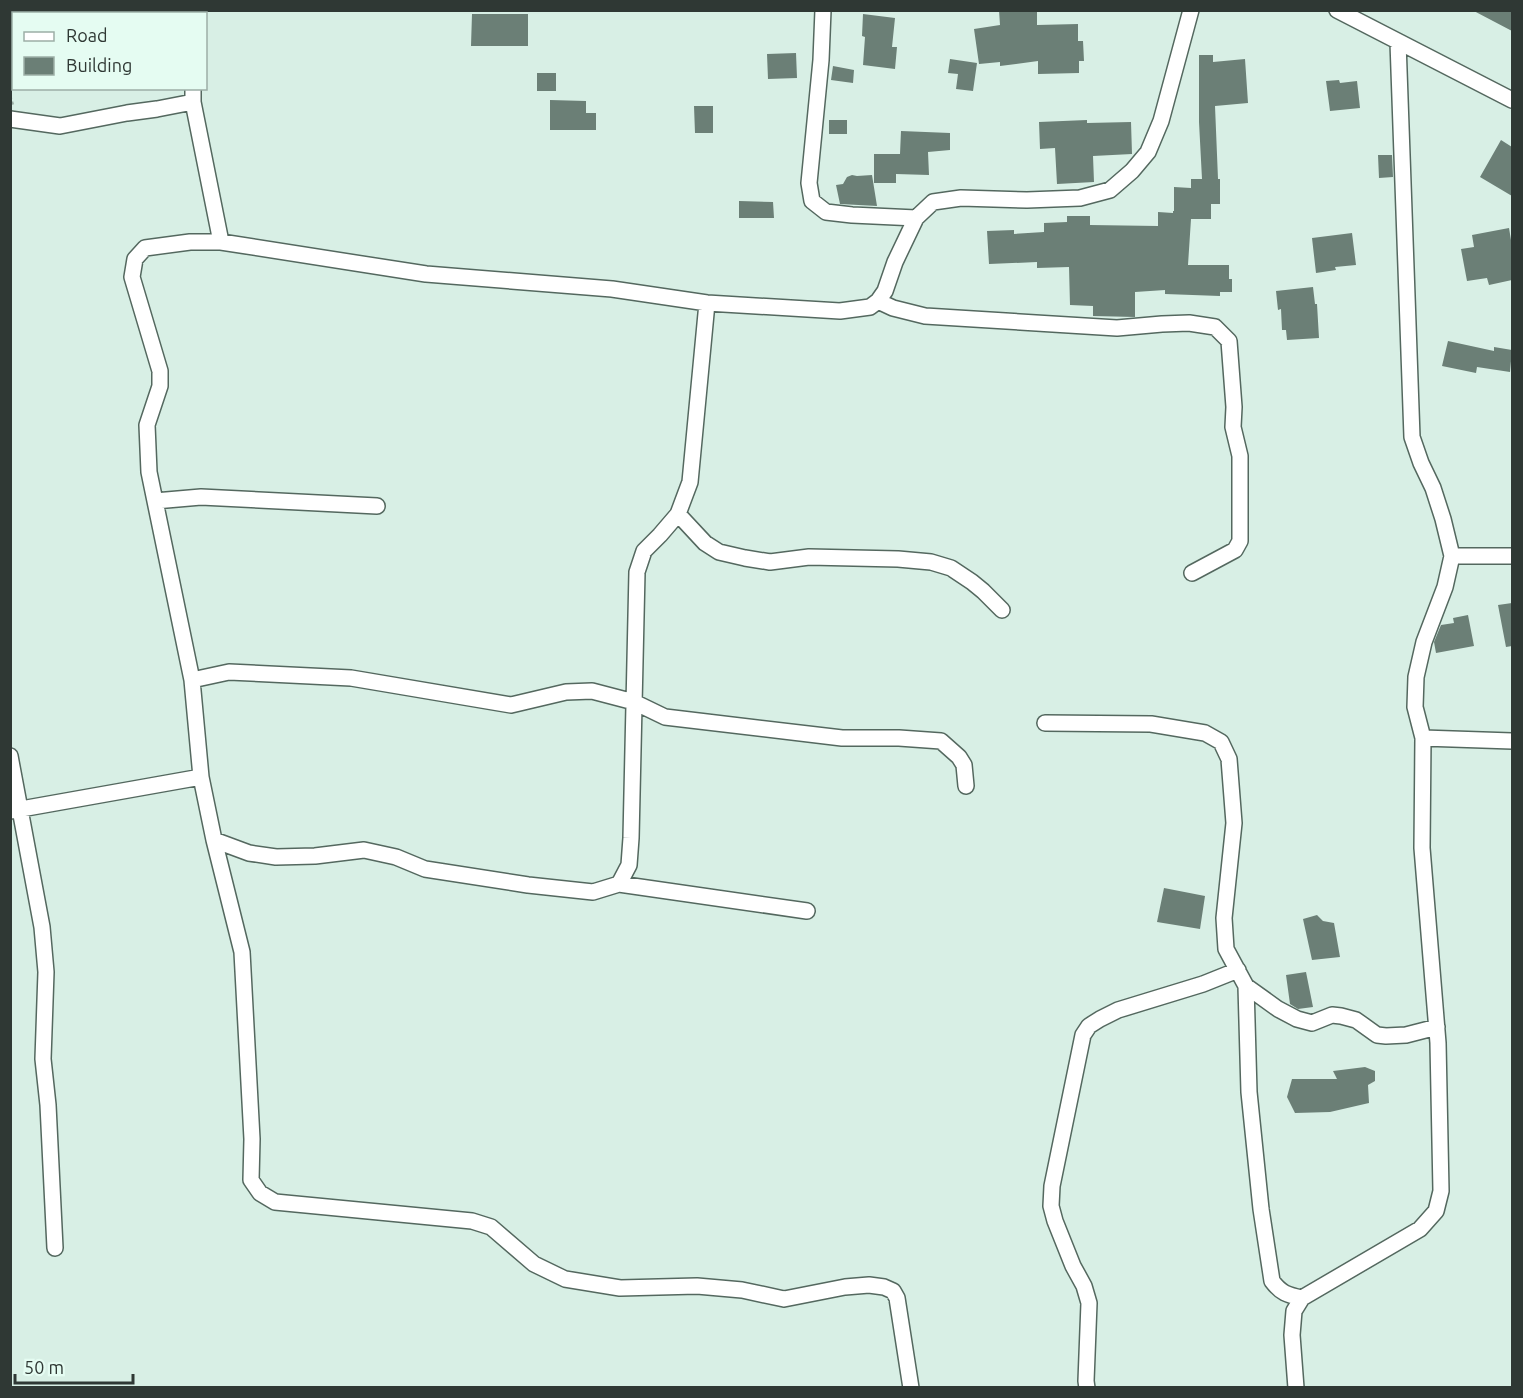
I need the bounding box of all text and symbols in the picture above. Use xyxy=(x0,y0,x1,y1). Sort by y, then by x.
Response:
legend xyxy=(12,12,207,90)
text: Road xyxy=(66,25,108,45)
text: Building xyxy=(66,55,132,75)
scale bar xyxy=(15,1347,134,1385)
text: 50 m xyxy=(24,1357,64,1377)

